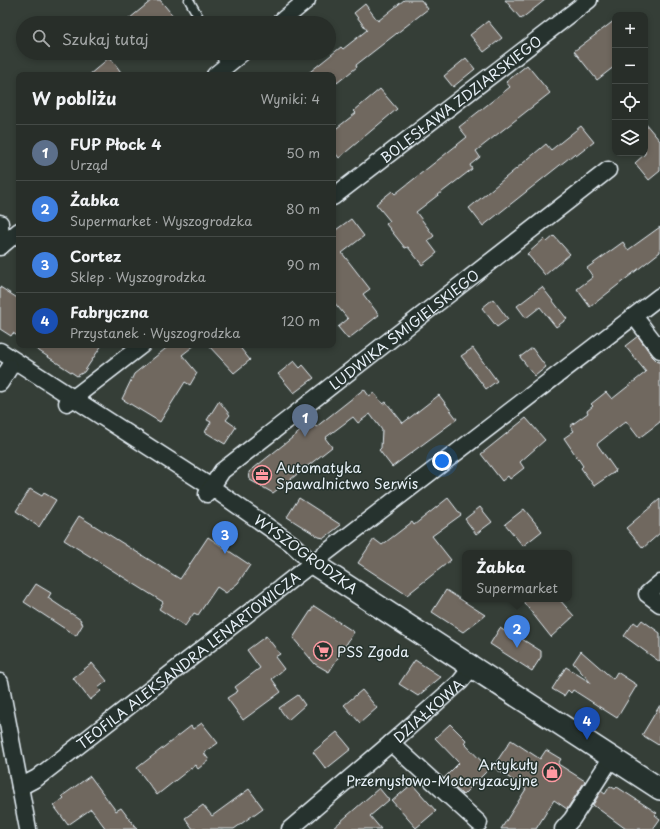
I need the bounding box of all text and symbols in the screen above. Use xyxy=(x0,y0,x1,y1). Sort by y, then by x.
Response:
map controls xyxy=(612,12,648,156)
button: + xyxy=(612,12,648,48)
search box xyxy=(16,16,336,60)
icon: search xyxy=(30,27,52,49)
text: Szukaj tutaj xyxy=(62,27,149,50)
street label: BOLESŁAWA ZDZIARSKIEGO xyxy=(376,30,546,168)
button: − xyxy=(612,48,648,84)
button: locate xyxy=(612,84,648,120)
text: W pobliżu xyxy=(32,85,117,111)
text: Wyniki: 4 xyxy=(260,89,320,108)
button: layers xyxy=(612,120,648,156)
text: FUP Płock 4 xyxy=(70,132,161,155)
text: 1 xyxy=(42,143,48,162)
text: 50 m xyxy=(286,143,320,162)
text: Urząd xyxy=(70,155,108,174)
text: Żabka xyxy=(70,188,119,211)
text: 2 xyxy=(40,199,50,218)
text: 80 m xyxy=(286,199,320,218)
text: Supermarket · Wyszogrodzka xyxy=(70,211,252,230)
text: Cortez xyxy=(70,244,121,267)
text: 3 xyxy=(41,255,49,274)
text: 90 m xyxy=(287,255,320,274)
street label: LUDWIKA ŚMIGIELSKIEGO xyxy=(324,264,483,394)
text: Sklep · Wyszogrodzka xyxy=(70,267,206,286)
text: Fabryczna xyxy=(70,300,149,323)
text: 4 xyxy=(41,311,49,330)
text: 120 m xyxy=(281,311,320,330)
text: Przystanek · Wyszogrodzka xyxy=(70,323,240,342)
pin: 1 xyxy=(292,404,318,437)
your location xyxy=(432,451,452,471)
place label: Automatyka Spawalnictwo Serwis xyxy=(276,457,418,494)
office icon: Automatyka Spawalnictwo Serwis xyxy=(251,464,273,486)
street label: WYSZOGRODZKA xyxy=(250,509,363,599)
pin: 3 xyxy=(212,521,238,554)
popup xyxy=(462,550,572,602)
text: Żabka xyxy=(476,555,526,578)
street label: TEOFILA ALEKSANDRA LENARTOWICZA xyxy=(72,566,304,754)
text: Supermarket xyxy=(476,578,558,597)
pin: 2 xyxy=(504,615,530,648)
supermarket icon: PSS Zgoda xyxy=(312,640,334,662)
place label: PSS Zgoda xyxy=(337,641,409,662)
street label: DZIAŁKOWA xyxy=(388,673,468,747)
pin: 4 xyxy=(574,707,600,740)
place label: Artykuły Przemysłowo-Motoryzacyjne xyxy=(346,754,538,791)
shop icon: Artykuły Przemysłowo-Motoryzacyjne xyxy=(541,761,563,783)

